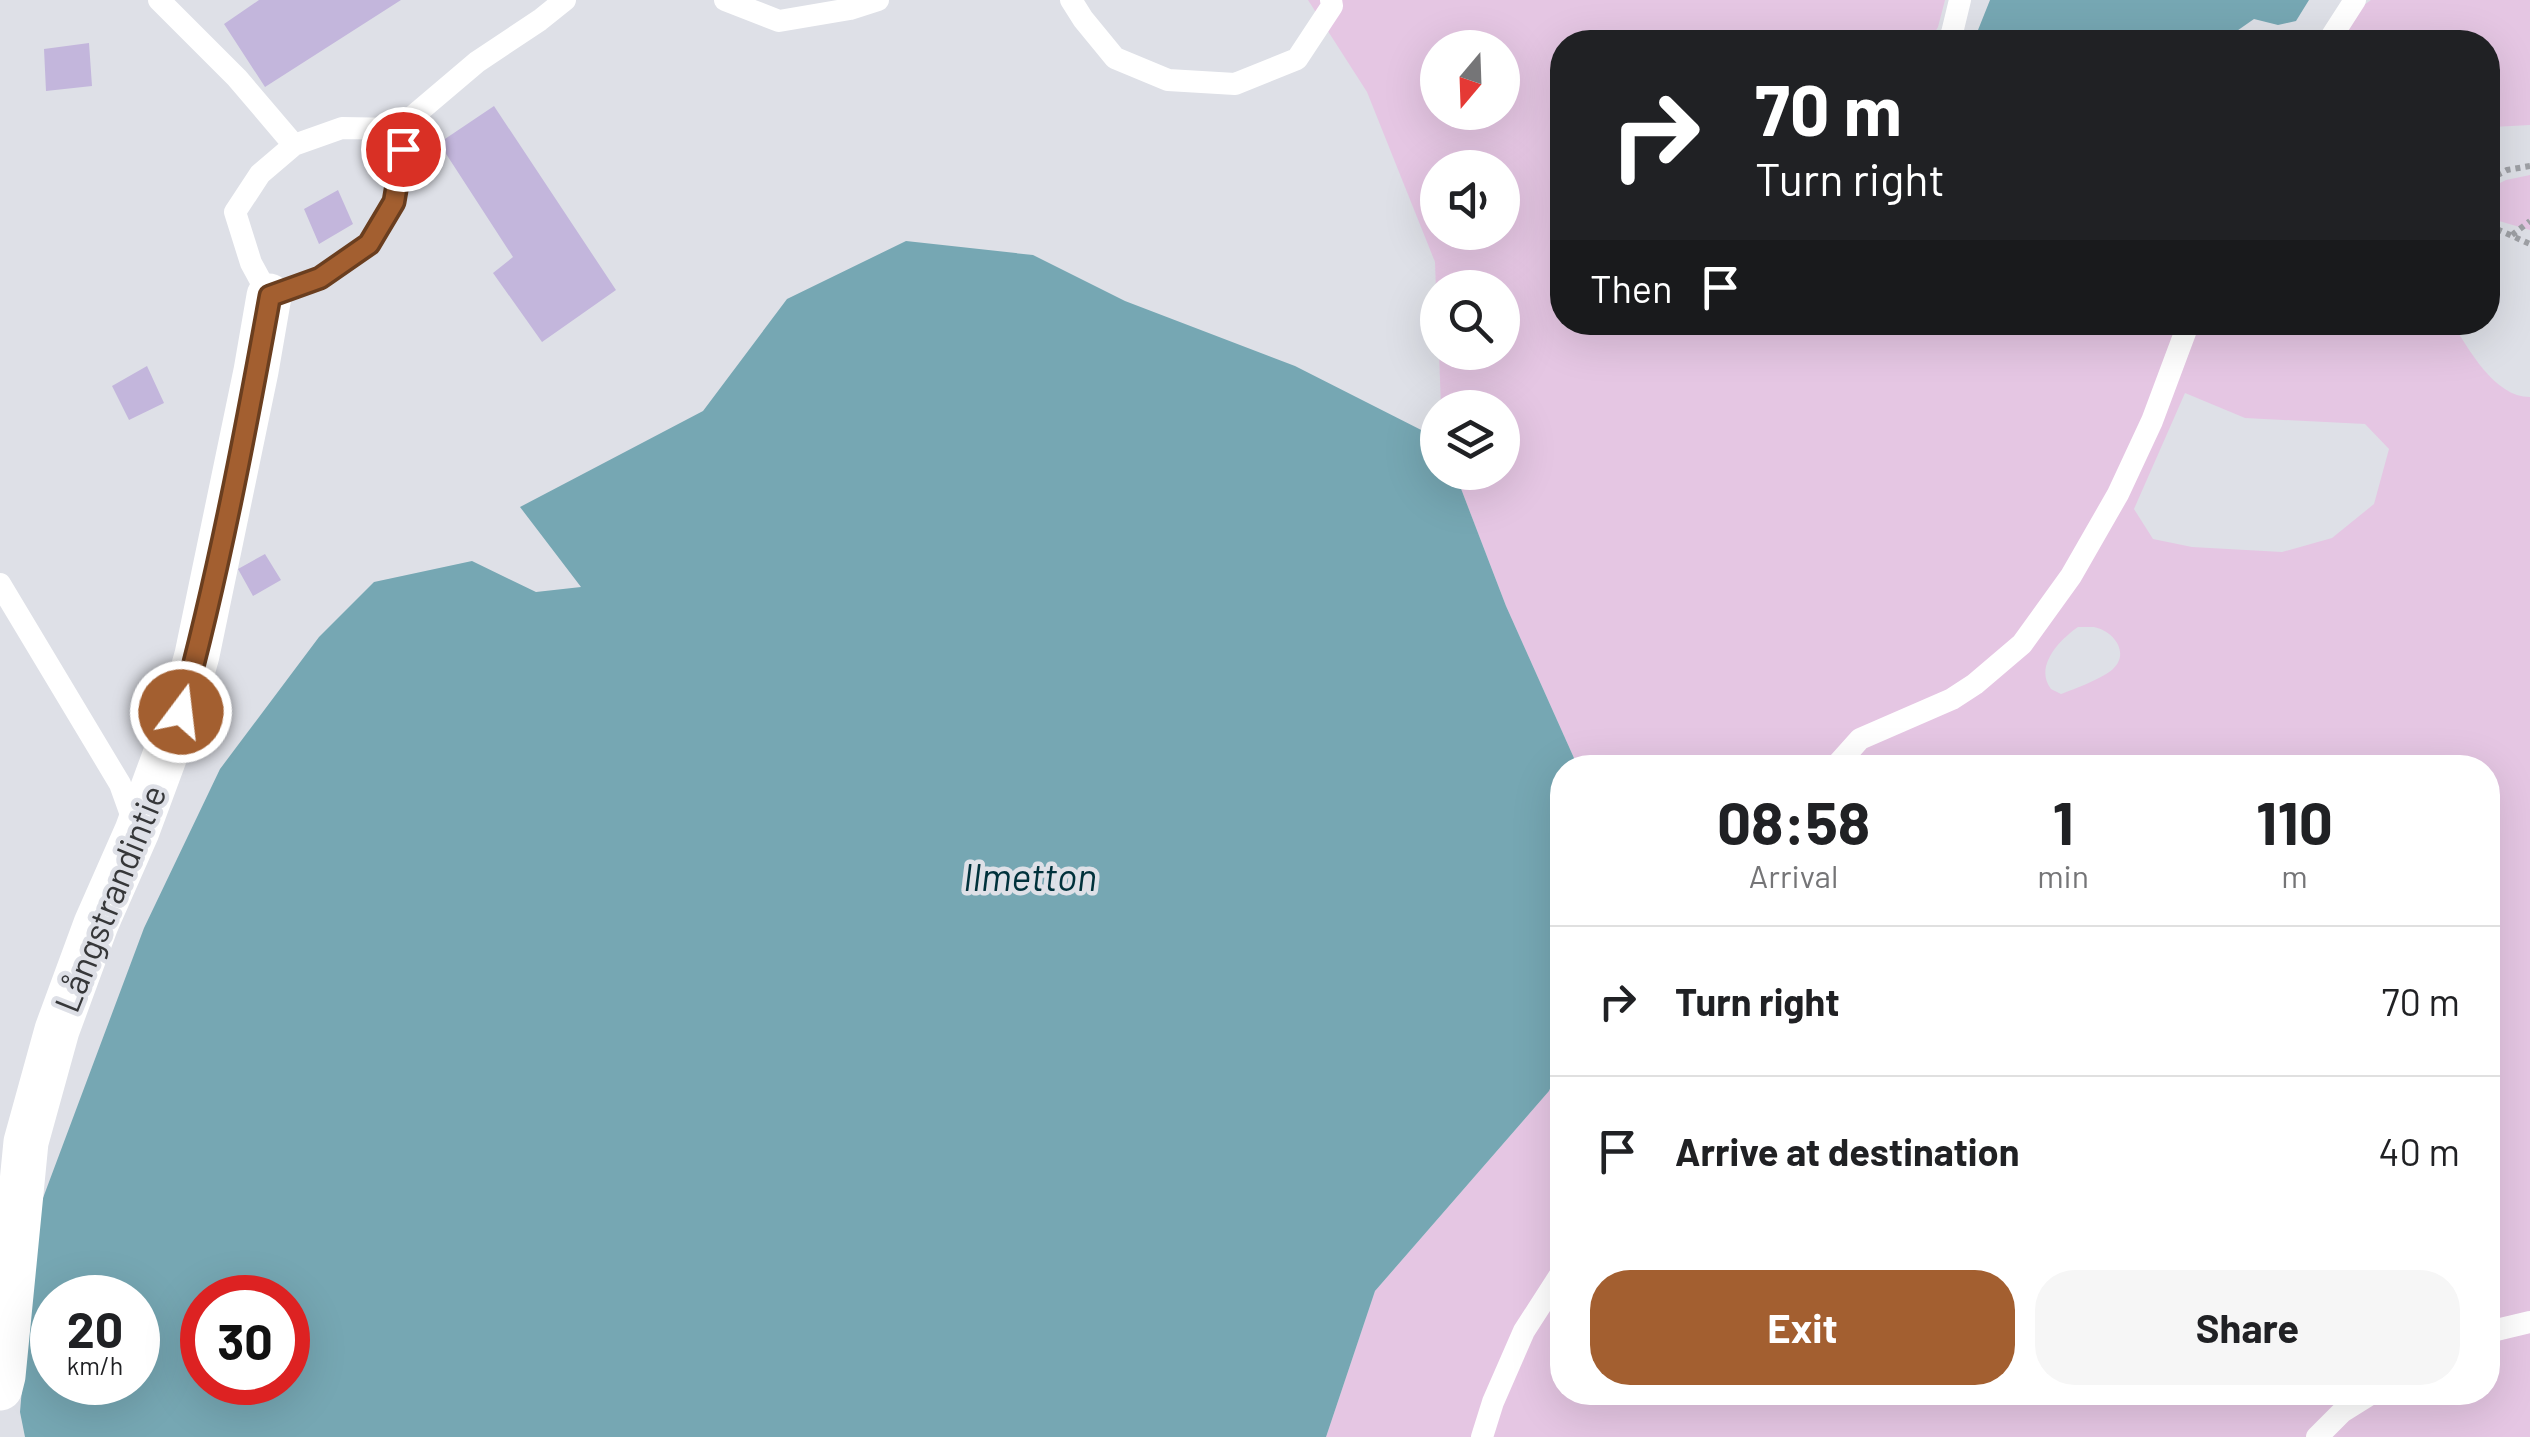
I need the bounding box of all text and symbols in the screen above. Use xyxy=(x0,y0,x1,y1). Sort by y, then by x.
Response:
north arrow xyxy=(1420,30,1520,130)
map controls xyxy=(1420,30,1520,490)
text: 70 m xyxy=(1755,66,1902,150)
icon: right xyxy=(1590,70,1720,200)
pin xyxy=(361,107,446,192)
icon: arrive xyxy=(376,122,431,177)
button: sound xyxy=(1420,150,1520,250)
text: Turn right xyxy=(1755,151,1945,205)
icon: arrive xyxy=(1693,260,1748,315)
text: Then xyxy=(1590,265,1673,311)
button: search xyxy=(1420,270,1520,370)
button: layers xyxy=(1420,390,1520,490)
position arrow xyxy=(129,660,233,764)
street label: Långstrandintie xyxy=(44,778,174,1018)
text: 08:58 xyxy=(1717,785,1870,857)
text: 1 xyxy=(2052,785,2074,857)
text: 110 xyxy=(2256,785,2333,857)
water label: Ilmetton xyxy=(963,853,1097,899)
text: Arrival xyxy=(1749,856,1838,894)
text: min xyxy=(2037,856,2089,894)
text: m xyxy=(2281,856,2308,894)
icon: right xyxy=(1590,974,1645,1029)
text: Turn right xyxy=(1675,978,1840,1024)
text: 70 m xyxy=(2382,978,2460,1024)
icon: arrive xyxy=(1590,1124,1645,1179)
text: Arrive at destination xyxy=(1675,1128,2020,1174)
text: 40 m xyxy=(2379,1128,2460,1174)
button: Exit xyxy=(1590,1270,2015,1385)
button: Share xyxy=(2035,1270,2460,1385)
speed limit sign: 30 xyxy=(180,1275,310,1405)
text: 20 xyxy=(67,1298,123,1358)
text: km/h xyxy=(67,1350,123,1380)

